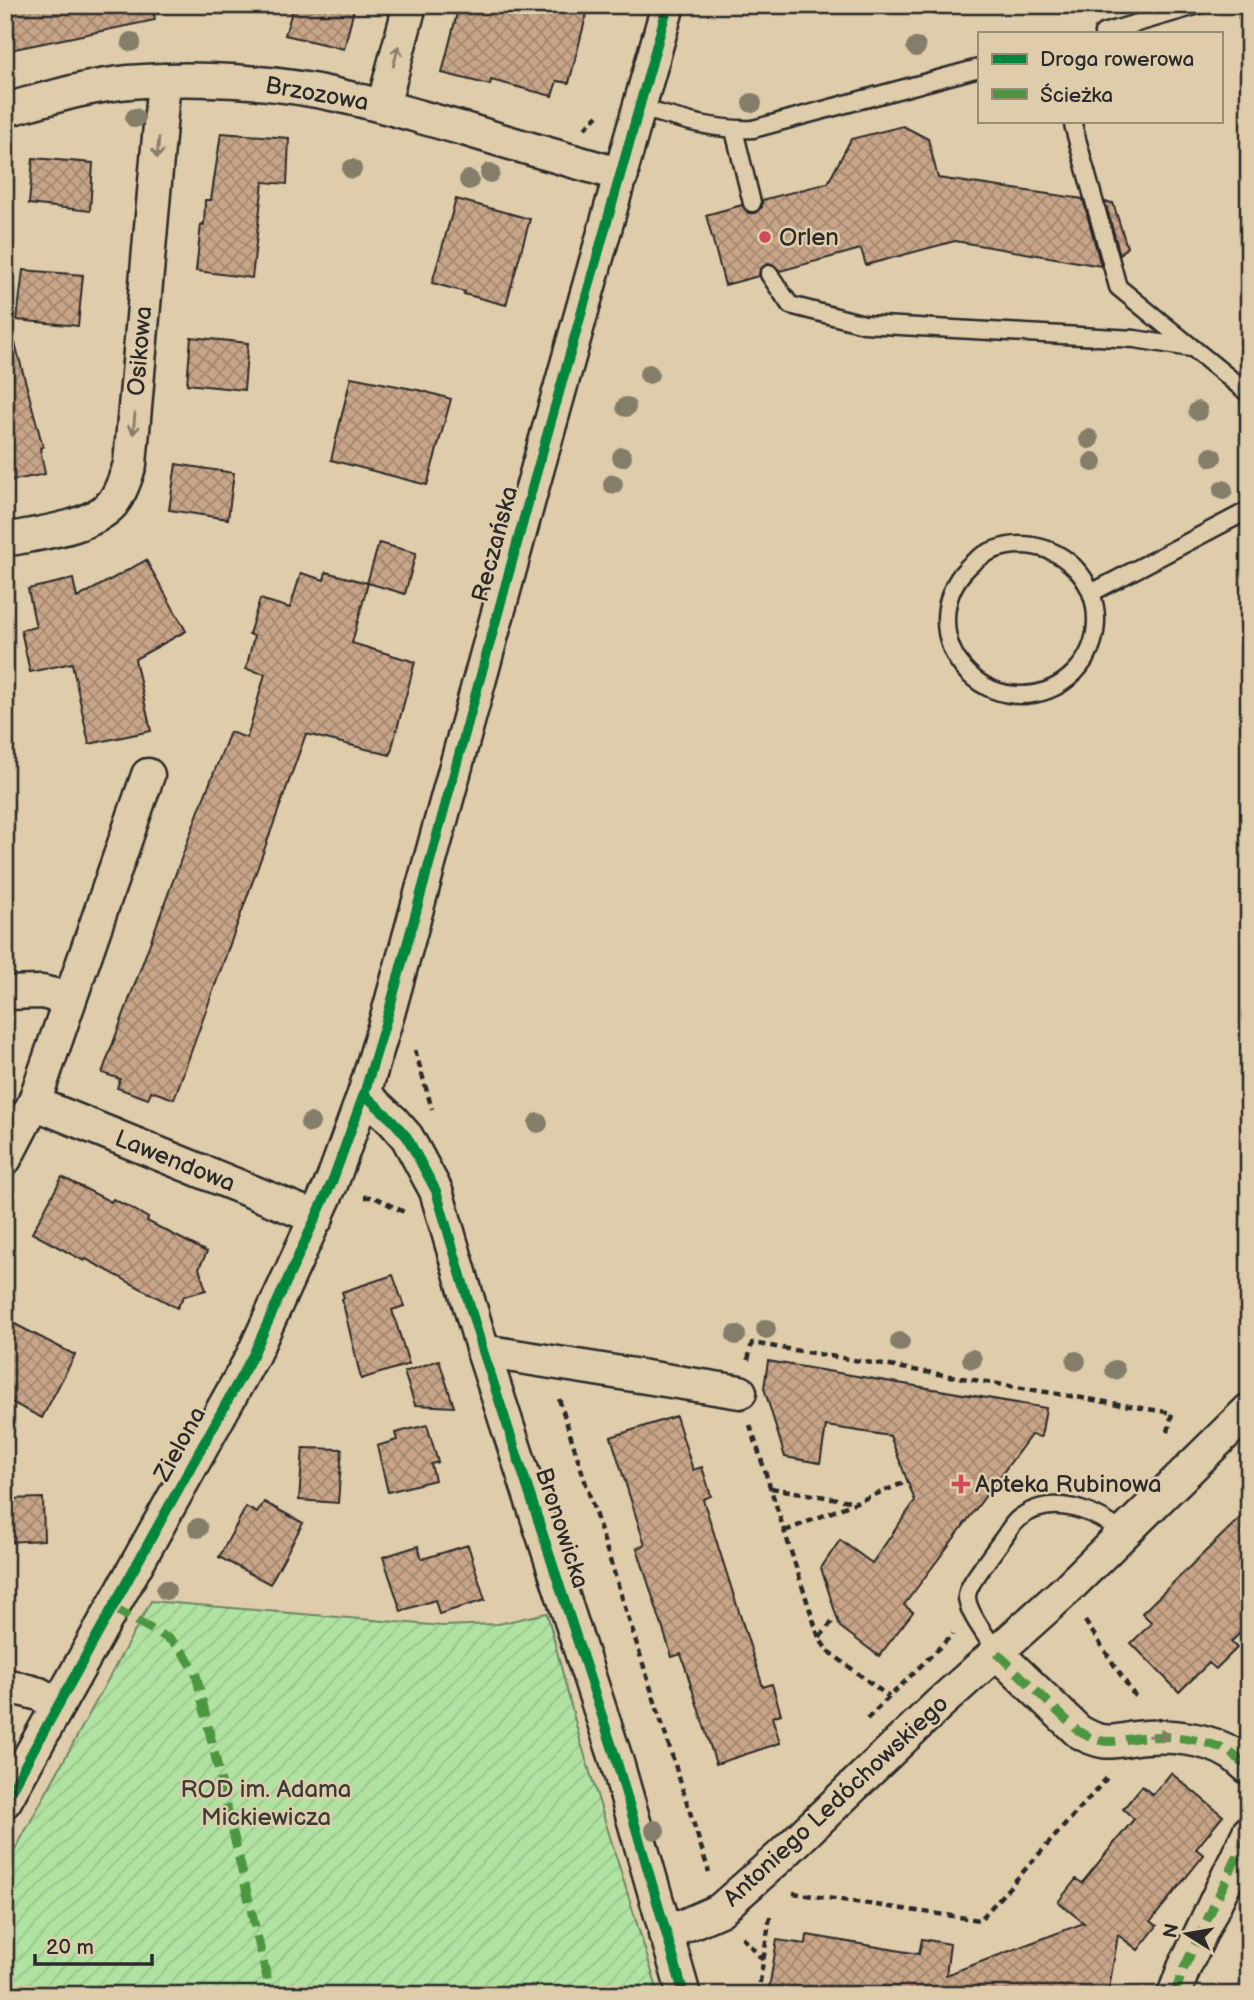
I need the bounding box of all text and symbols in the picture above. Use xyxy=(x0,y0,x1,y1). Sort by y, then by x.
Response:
legend xyxy=(978,32,1222,122)
one-way arrow xyxy=(390,45,403,68)
text: Droga rowerowa xyxy=(1040,47,1194,72)
street label: Brzozowa xyxy=(263,71,371,117)
text: Ścieżka xyxy=(1040,83,1113,108)
one-way arrow xyxy=(151,137,164,159)
place label: Orlen xyxy=(779,223,839,252)
marker: Orlen xyxy=(757,229,773,245)
street label: Osikowa xyxy=(122,305,158,397)
one-way arrow xyxy=(127,412,140,435)
street label: Reczańska xyxy=(466,483,524,605)
street label: Lawendowa xyxy=(111,1124,239,1198)
street label: Zielona xyxy=(147,1402,212,1487)
street label: Bronowicka xyxy=(529,1464,595,1592)
place label: Apteka Rubinowa xyxy=(975,1470,1162,1499)
marker: Apteka Rubinowa xyxy=(953,1476,969,1492)
street label: Antoniego Ledóchowskiego xyxy=(717,1689,955,1913)
one-way arrow xyxy=(1147,1730,1170,1743)
park label: ROD im. Adama Mickiewicza xyxy=(181,1775,351,1832)
north arrow xyxy=(1152,1898,1222,1968)
text: N xyxy=(1159,1922,1184,1940)
scale bar xyxy=(35,1923,152,1967)
text: 20 m xyxy=(46,1935,94,1960)

